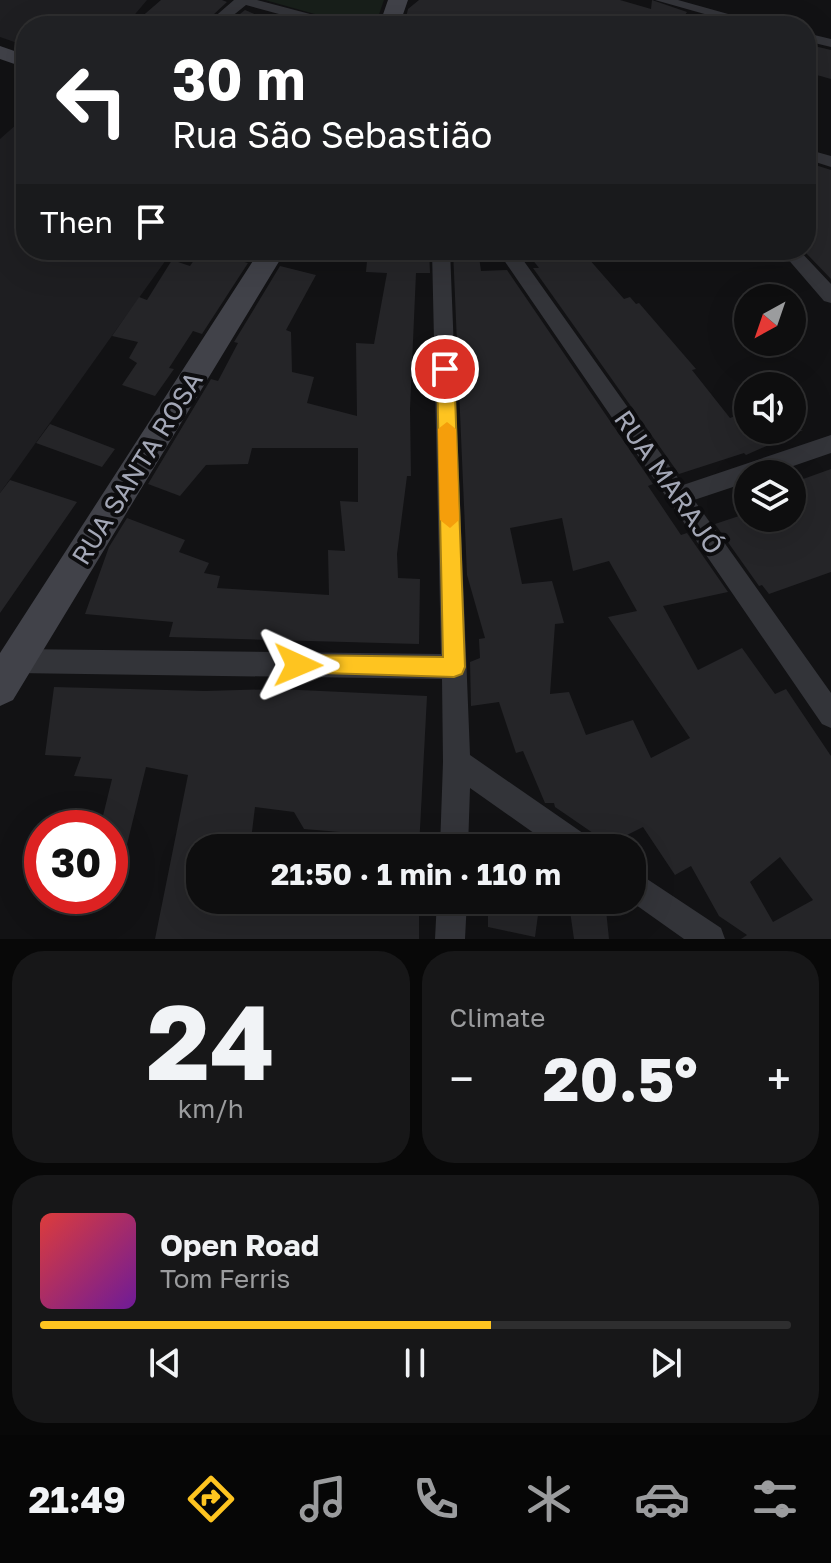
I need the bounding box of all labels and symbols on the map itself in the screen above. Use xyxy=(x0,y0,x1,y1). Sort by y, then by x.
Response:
north arrow xyxy=(734,284,806,356)
pin xyxy=(411,335,479,403)
street label: RUA SANTA ROSA xyxy=(65,366,209,570)
street label: RUA MARAJÓ xyxy=(608,404,730,560)
position arrow xyxy=(256,623,340,707)
speed limit sign: 30 xyxy=(24,810,128,914)

